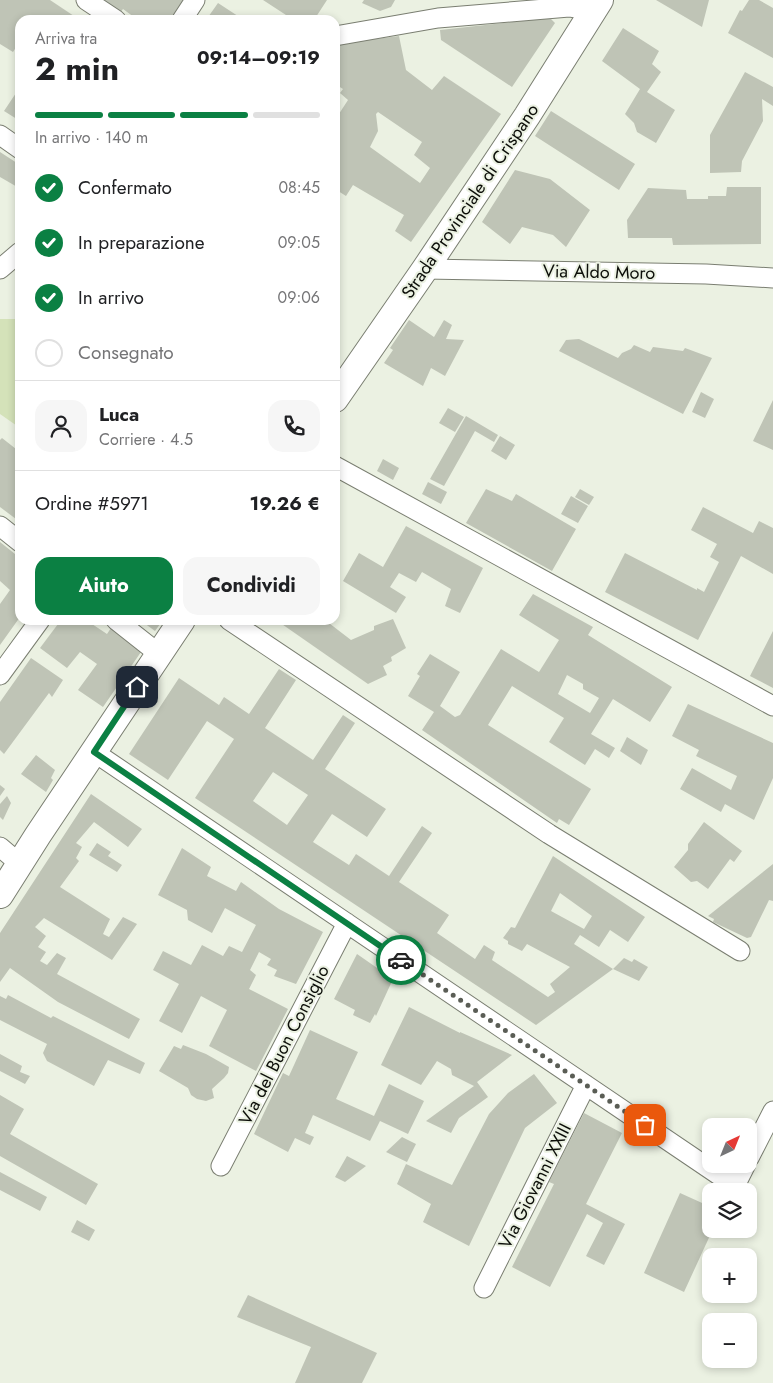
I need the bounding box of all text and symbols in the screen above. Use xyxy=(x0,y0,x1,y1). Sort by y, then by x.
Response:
text: Arriva tra xyxy=(35,27,97,50)
text: 09:14–09:19 xyxy=(197,44,320,71)
text: 2 min xyxy=(35,46,119,92)
street label: Strada Provinciale di Crispano xyxy=(395,98,545,304)
text: In arrivo · 140 m xyxy=(35,126,148,149)
icon: check xyxy=(35,174,63,202)
text: Confermato xyxy=(78,174,172,201)
text: 08:45 xyxy=(279,176,320,199)
icon: check xyxy=(35,229,63,257)
text: In preparazione xyxy=(78,229,205,256)
text: 09:05 xyxy=(278,231,320,254)
street label: Via Aldo Moro xyxy=(543,258,656,286)
icon: check xyxy=(35,284,63,312)
text: In arrivo xyxy=(78,284,144,311)
text: 09:06 xyxy=(278,286,320,309)
text: Consegnato xyxy=(78,339,174,366)
button: person xyxy=(35,400,87,452)
button: phone xyxy=(268,400,320,452)
text: Luca xyxy=(99,401,139,428)
text: Corriere · 4.5 xyxy=(99,428,193,451)
text: Ordine #5971 xyxy=(35,490,149,517)
text: 19.26 € xyxy=(250,490,320,517)
button: Aiuto xyxy=(35,557,173,615)
button: Condividi xyxy=(183,557,320,615)
pin xyxy=(116,666,158,708)
icon: home xyxy=(123,673,151,701)
courier xyxy=(376,935,426,985)
icon: car xyxy=(387,946,415,974)
street label: Via del Buon Consiglio xyxy=(232,960,336,1129)
pin xyxy=(624,1104,666,1146)
icon: bag xyxy=(631,1111,659,1139)
north arrow xyxy=(702,1118,758,1172)
map controls xyxy=(702,1118,757,1368)
street label: Via Giovanni XXIII xyxy=(492,1119,578,1253)
button: layers xyxy=(702,1183,757,1238)
button: + xyxy=(702,1248,757,1303)
button: − xyxy=(702,1313,757,1368)

